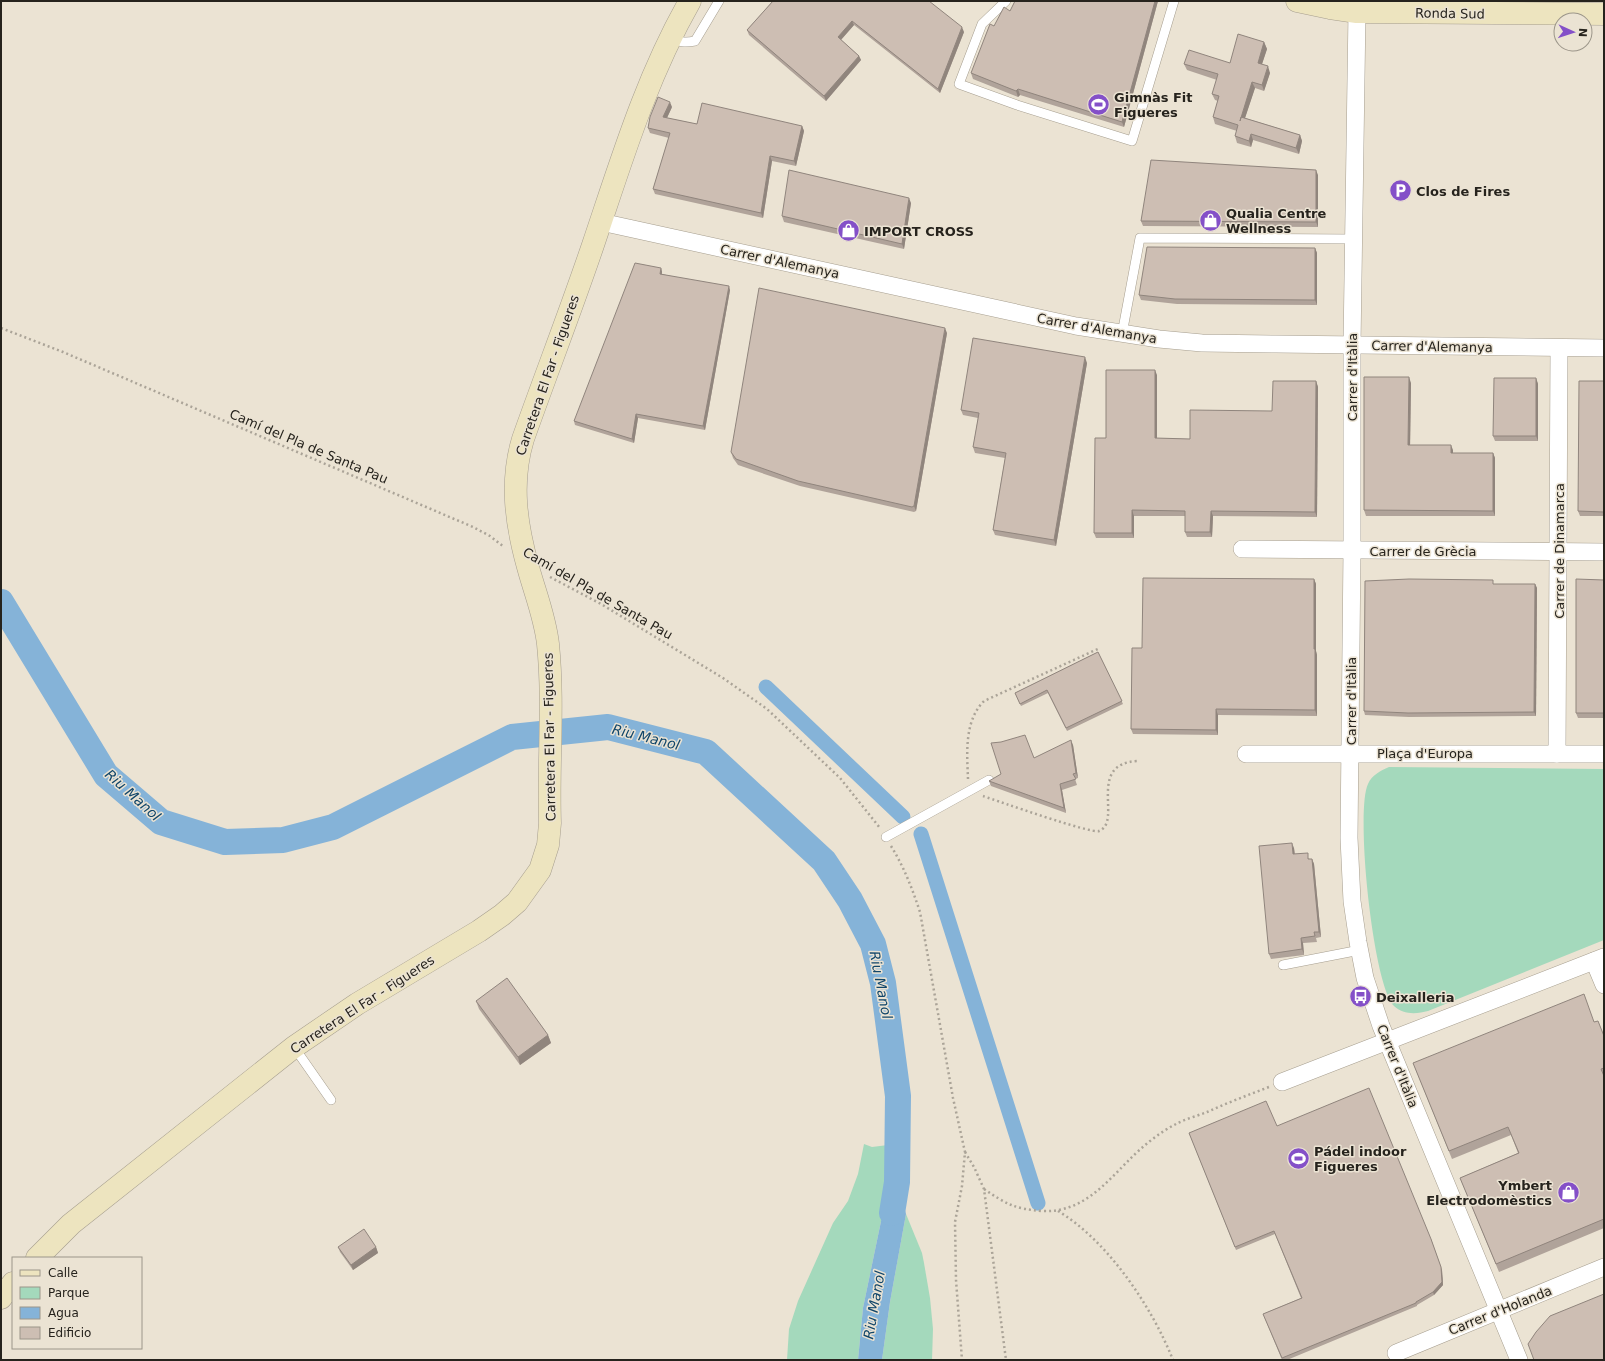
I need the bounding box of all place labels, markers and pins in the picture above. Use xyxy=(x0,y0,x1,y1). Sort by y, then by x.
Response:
place label: Gimnàs Fit Figueres xyxy=(1114,90,1193,120)
sports icon: Gimnàs Fit Figueres xyxy=(1085,91,1111,117)
parking icon: Clos de Fires xyxy=(1388,178,1414,204)
place label: Clos de Fires xyxy=(1416,184,1510,199)
place label: Qualia Centre Wellness xyxy=(1226,206,1327,236)
shop icon: Qualia Centre Wellness xyxy=(1197,207,1223,233)
shop icon: IMPORT CROSS xyxy=(836,218,862,244)
place label: IMPORT CROSS xyxy=(864,224,974,239)
bus stop icon: Deixalleria xyxy=(1348,984,1374,1010)
place label: Deixalleria xyxy=(1376,990,1455,1005)
place label: Pádel indoor Figueres xyxy=(1314,1144,1407,1174)
sports icon: Pádel indoor Figueres xyxy=(1285,1145,1311,1171)
place label: Ymbert Electrodomèstics xyxy=(1426,1178,1552,1208)
shop icon: Ymbert Electrodomèstics xyxy=(1555,1179,1581,1205)

